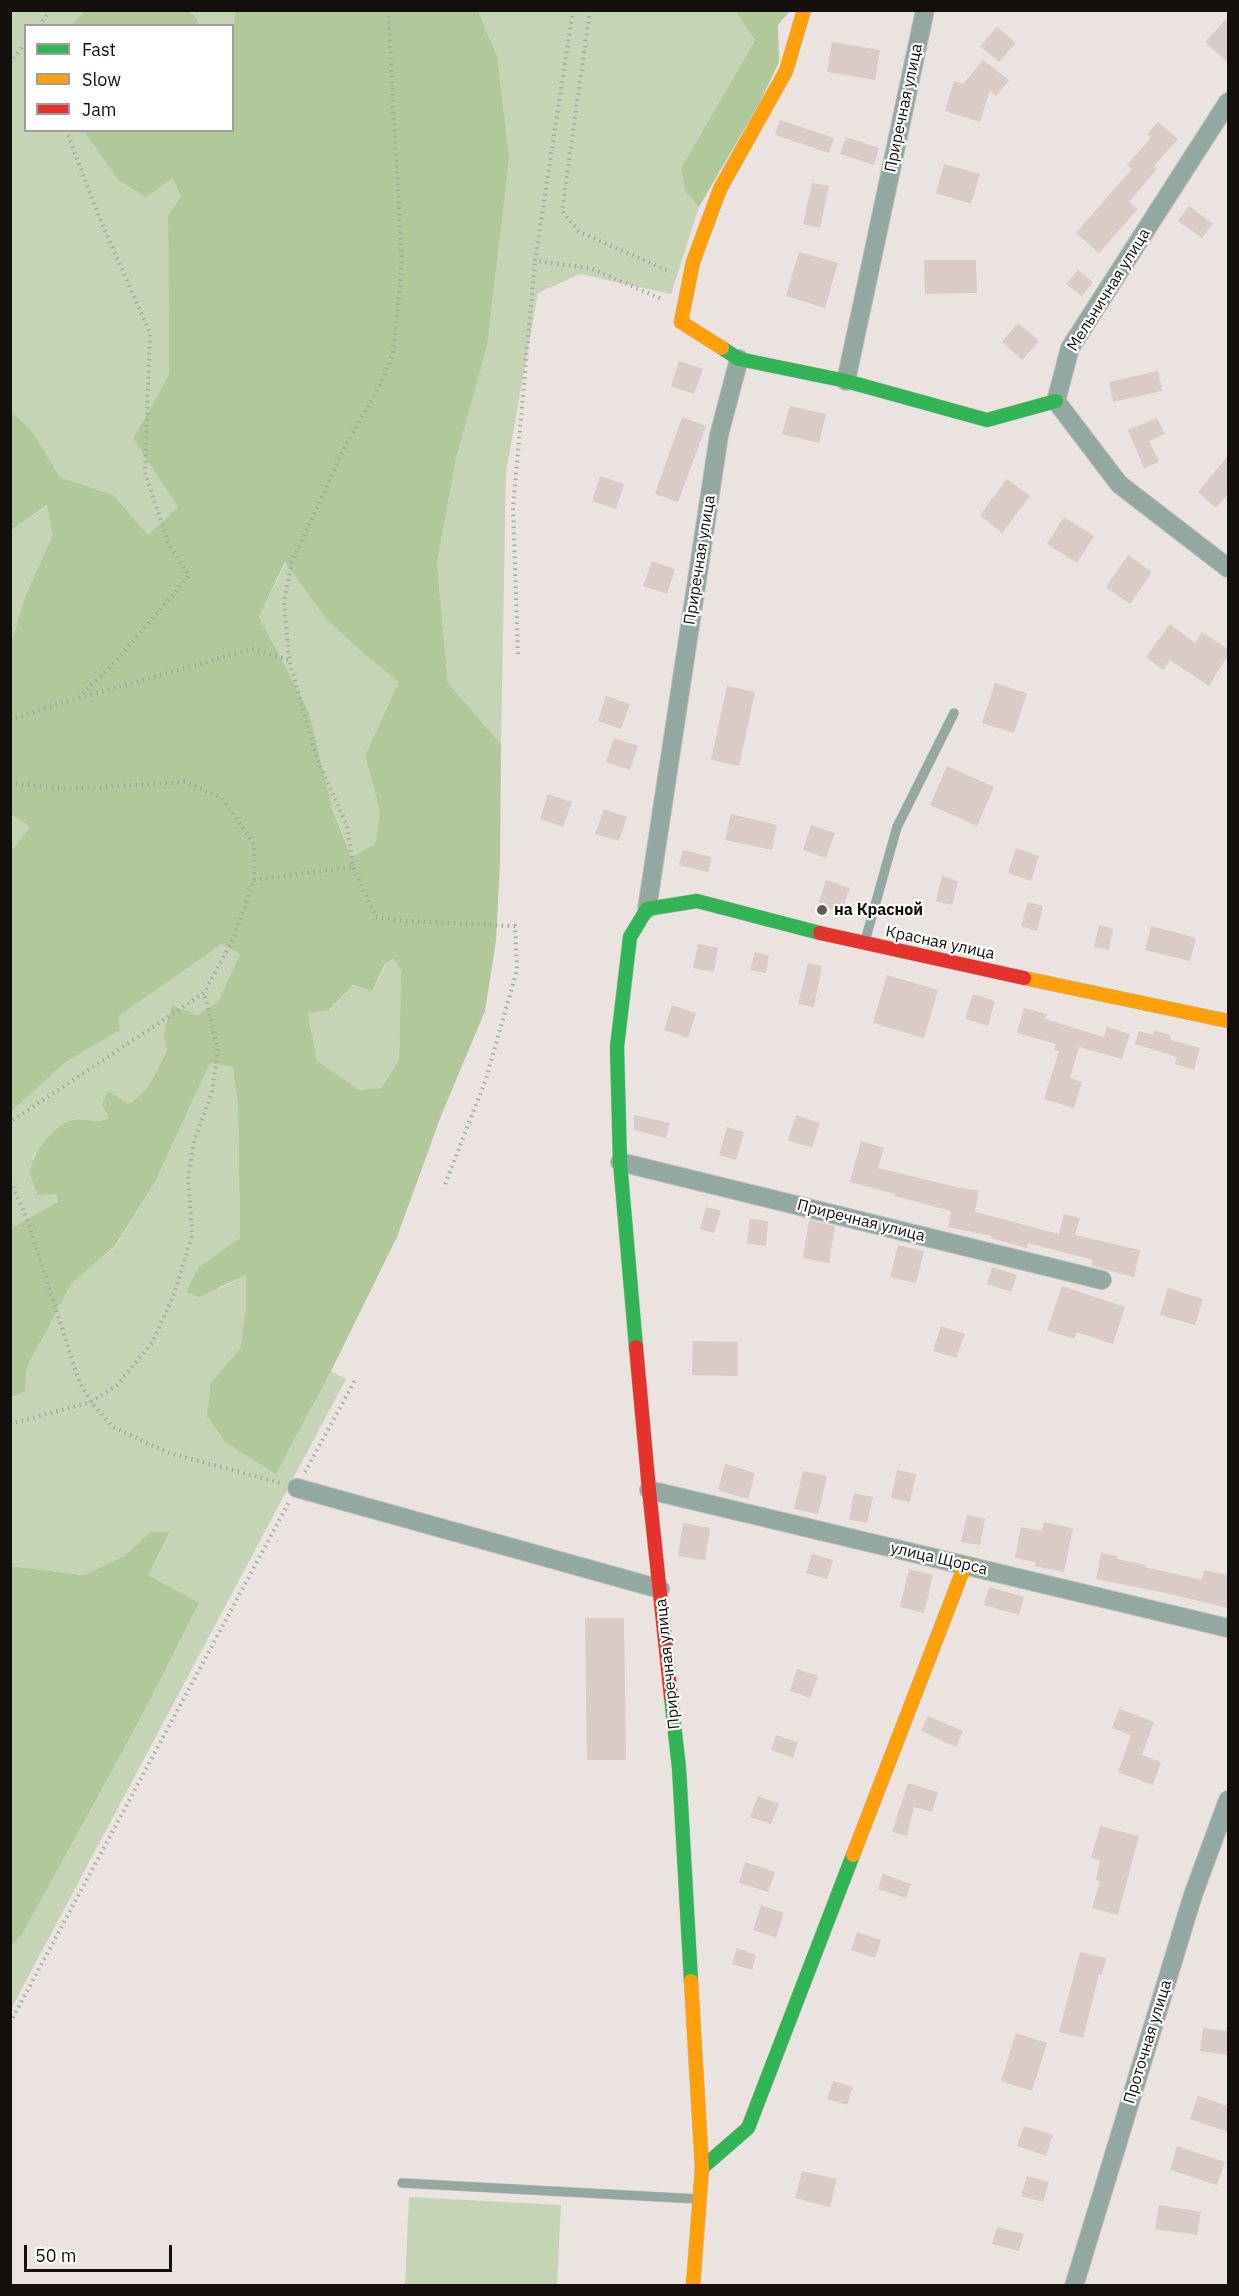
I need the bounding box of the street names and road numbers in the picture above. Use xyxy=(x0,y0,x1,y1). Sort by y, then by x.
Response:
street label: Приречная улица xyxy=(881,42,927,174)
street label: Мельничная улица xyxy=(1063,225,1155,355)
street label: Приречная улица xyxy=(680,494,720,626)
street label: Красная улица xyxy=(884,922,996,964)
street label: Приречная улица xyxy=(795,1196,927,1246)
street label: улица Щорса xyxy=(889,1539,989,1579)
street label: Приречная улица xyxy=(652,1598,684,1730)
street label: Проточная улица xyxy=(1120,1978,1176,2106)

